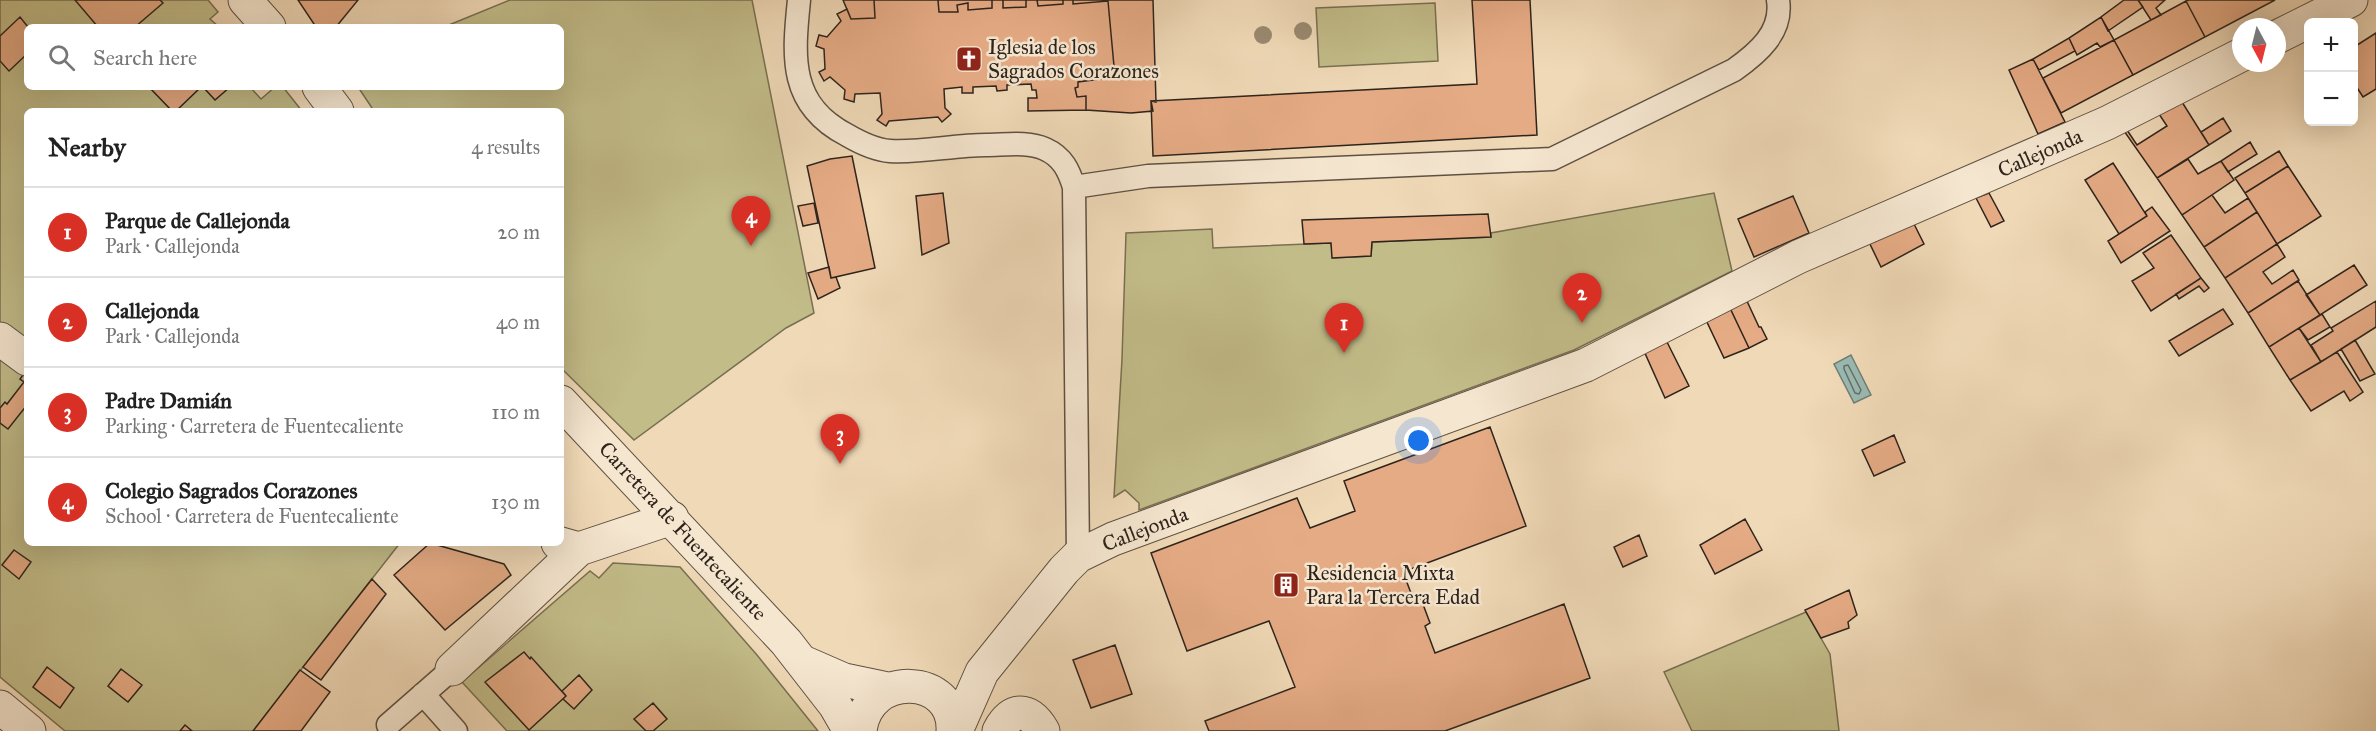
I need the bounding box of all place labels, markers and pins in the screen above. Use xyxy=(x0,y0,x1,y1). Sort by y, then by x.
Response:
place label: Iglesia de los Sagrados Corazones xyxy=(988,34,1159,84)
church icon: Iglesia de los Sagrados Corazones xyxy=(954,44,984,74)
pin: 4 xyxy=(732,196,771,246)
pin: 2 xyxy=(1562,274,1602,323)
pin: 1 xyxy=(1324,304,1364,353)
pin: 3 xyxy=(820,414,860,464)
place label: Residencia Mixta Para la Tercera Edad xyxy=(1306,560,1480,610)
building icon: Residencia Mixta Para la Tercera Edad xyxy=(1271,570,1301,600)

